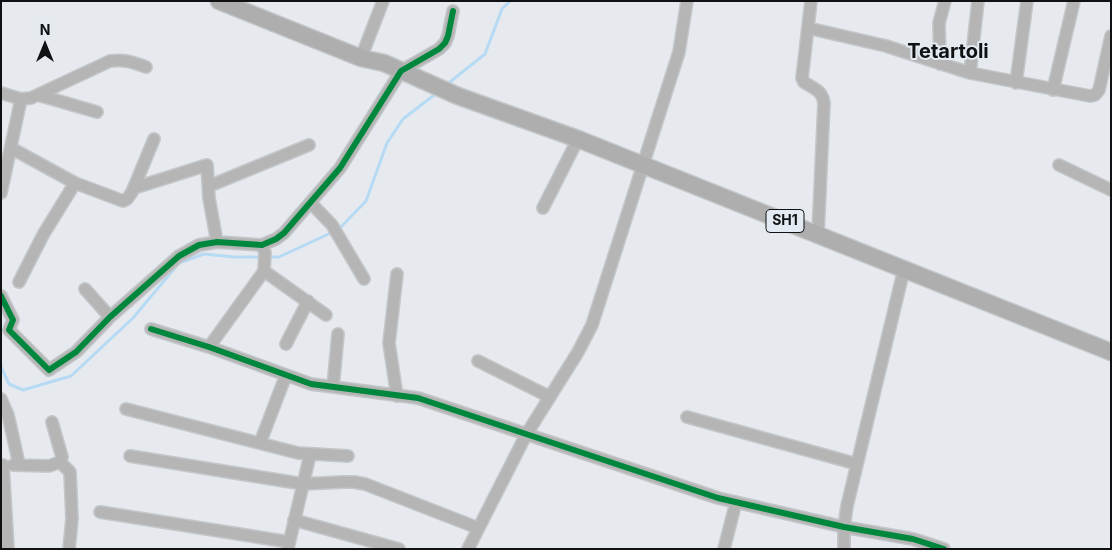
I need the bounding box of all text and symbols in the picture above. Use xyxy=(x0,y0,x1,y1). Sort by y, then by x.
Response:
north arrow xyxy=(20,20,70,70)
text: N xyxy=(40,21,50,38)
district label: Tetartoli xyxy=(907,40,989,64)
road number: SH1 xyxy=(766,210,804,232)

